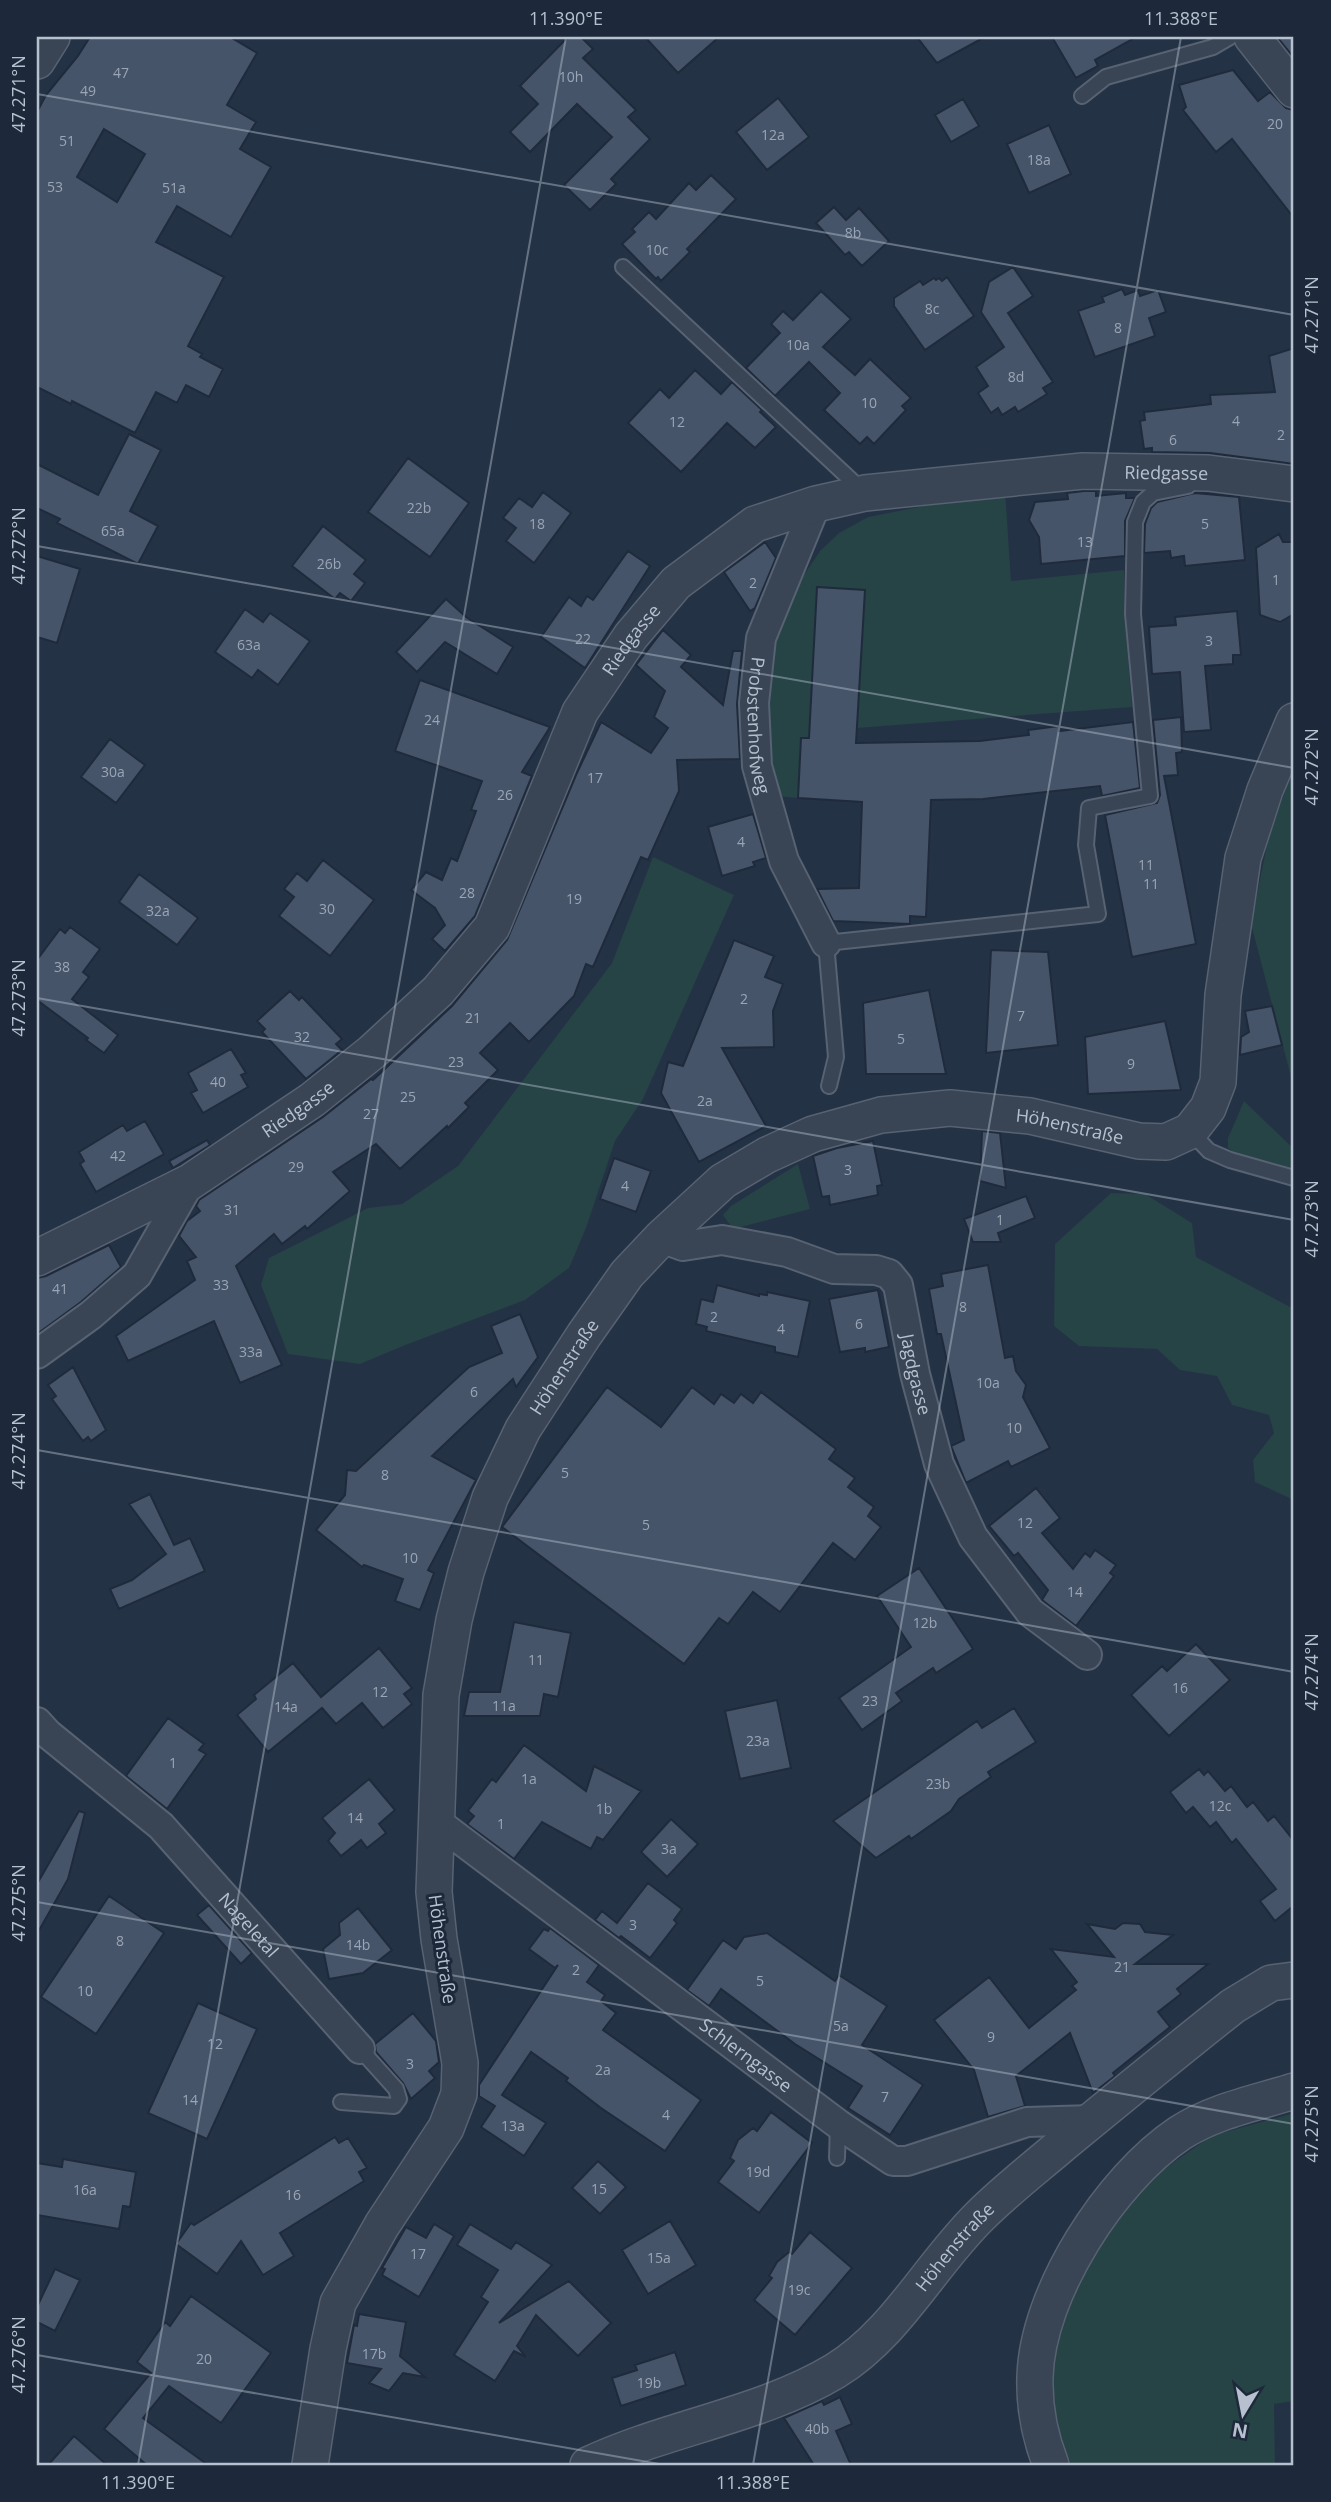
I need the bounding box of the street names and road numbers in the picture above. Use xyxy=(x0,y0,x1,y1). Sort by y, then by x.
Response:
street label: Riedgasse xyxy=(1124,460,1208,485)
street label: Riedgasse xyxy=(596,599,665,680)
street label: Probstenhofweg xyxy=(742,656,776,797)
street label: Riedgasse xyxy=(257,1075,339,1143)
street label: Höhenstraße xyxy=(1015,1103,1126,1149)
street label: Höhenstraße xyxy=(523,1314,604,1419)
street label: Jagdgasse xyxy=(895,1330,937,1418)
street label: Nageletal xyxy=(214,1887,284,1962)
street label: Höhenstraße xyxy=(423,1893,463,2005)
street label: Schlerngasse xyxy=(695,2012,797,2097)
street label: Höhenstraße xyxy=(910,2197,999,2296)

